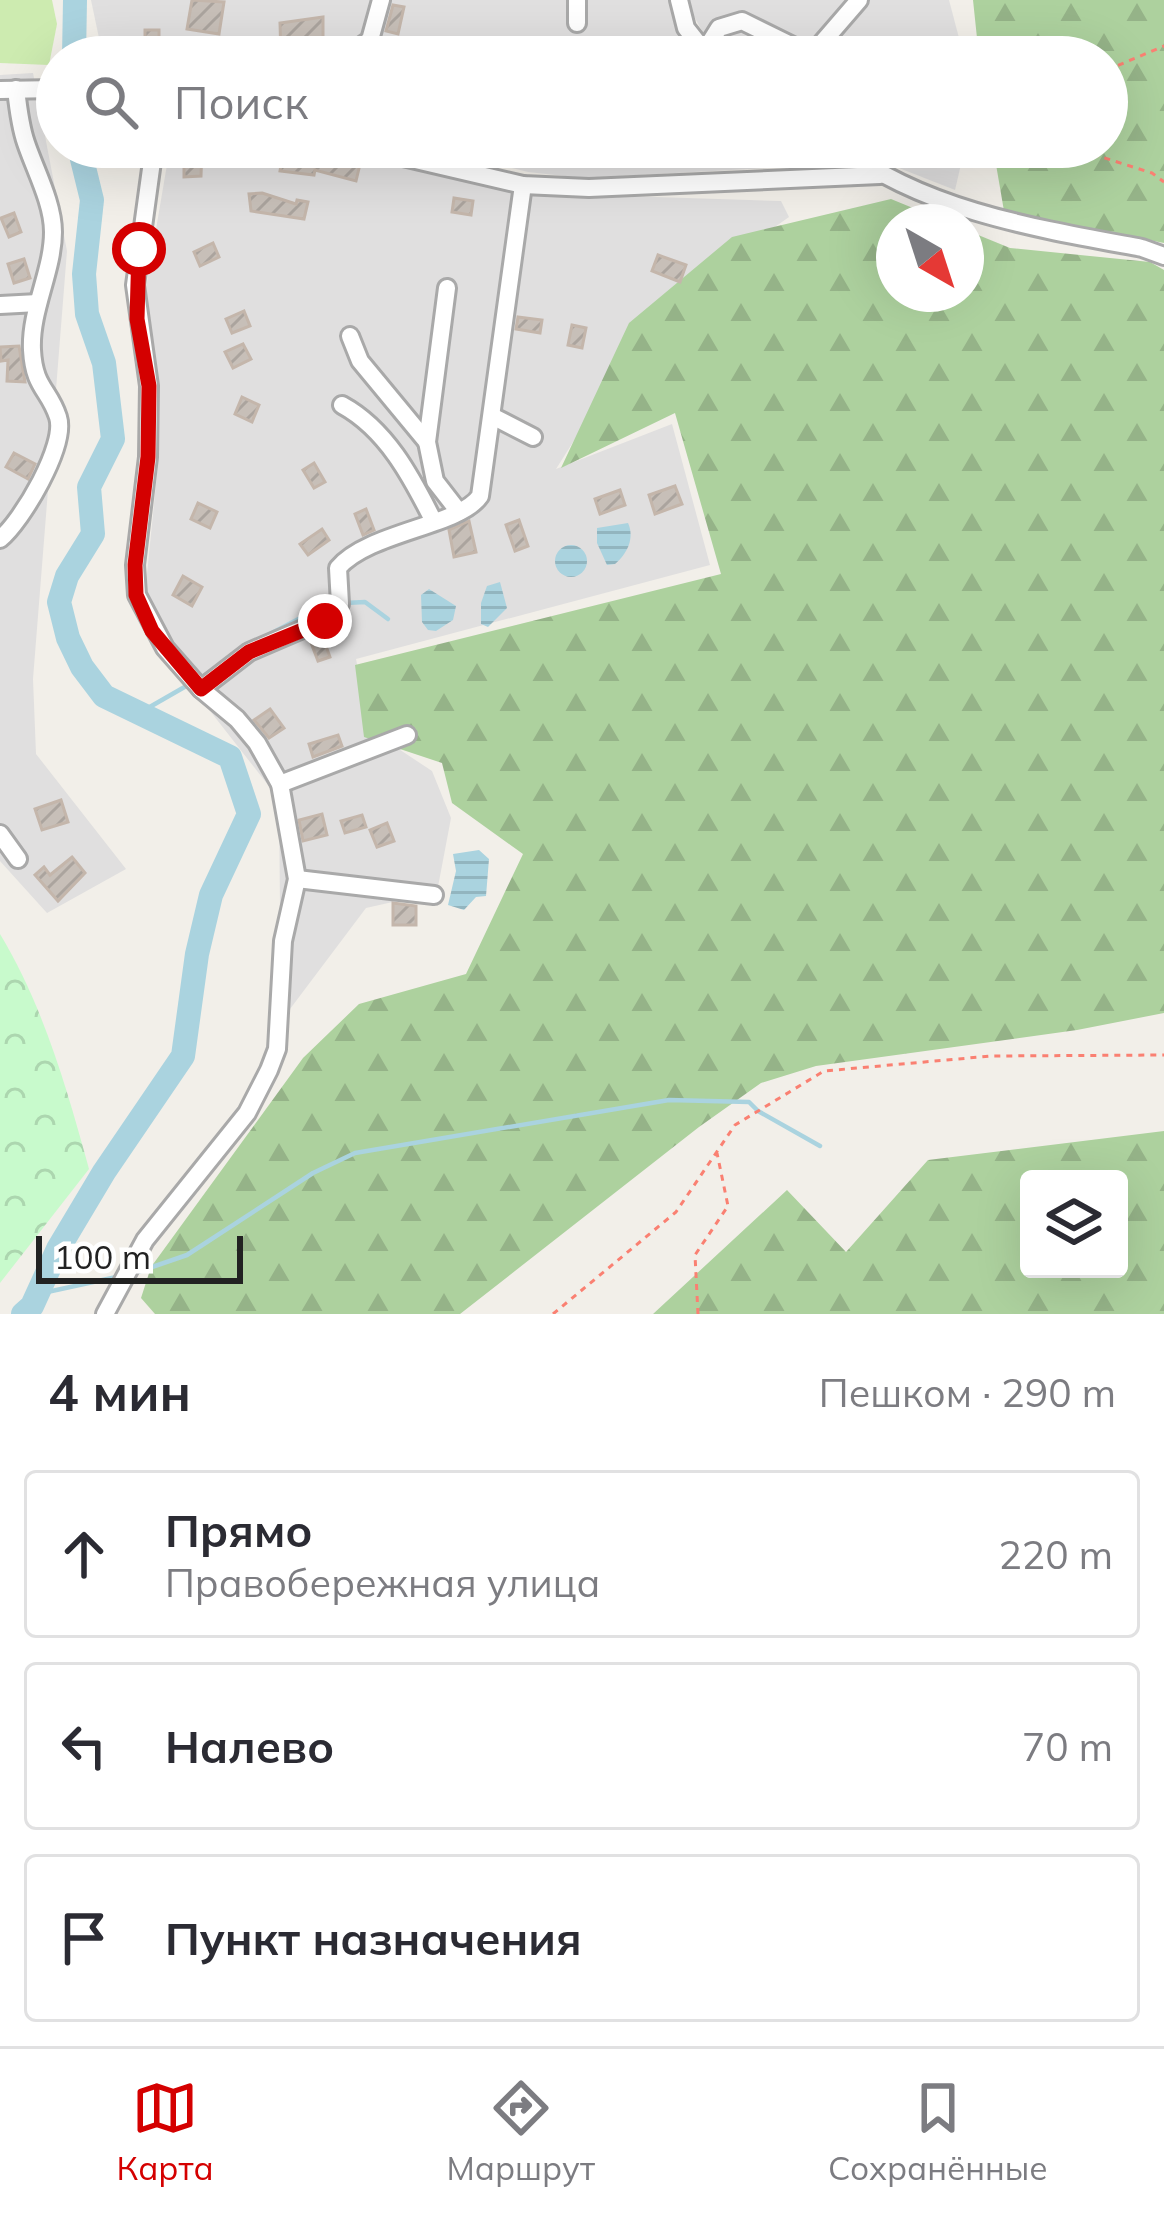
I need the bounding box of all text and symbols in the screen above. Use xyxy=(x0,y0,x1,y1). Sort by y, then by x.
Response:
search box xyxy=(36,36,1128,168)
icon: search xyxy=(78,69,144,135)
text: Поиск xyxy=(174,74,308,130)
north arrow xyxy=(876,204,984,312)
route start xyxy=(112,222,166,276)
route end xyxy=(298,594,352,648)
map controls xyxy=(1020,1170,1128,1278)
button: layers xyxy=(1020,1170,1128,1278)
scale bar xyxy=(36,1230,243,1283)
text: 100 m xyxy=(54,1236,151,1277)
text: 4 мин xyxy=(48,1360,191,1424)
text: Пешком · 290 m xyxy=(819,1368,1116,1417)
text: Прямо xyxy=(165,1502,313,1558)
icon: ahead xyxy=(51,1521,117,1587)
text: 220 m xyxy=(998,1530,1113,1579)
text: Правобережная улица xyxy=(165,1558,600,1607)
icon: left xyxy=(51,1713,117,1779)
text: Налево xyxy=(165,1718,334,1774)
text: 70 m xyxy=(1022,1722,1113,1771)
icon: arrive xyxy=(51,1905,117,1971)
text: Пункт назначения xyxy=(165,1910,582,1966)
tab: Карта xyxy=(116,2075,214,2188)
tab: Маршрут xyxy=(447,2075,595,2188)
tab: Сохранённые xyxy=(828,2075,1048,2188)

